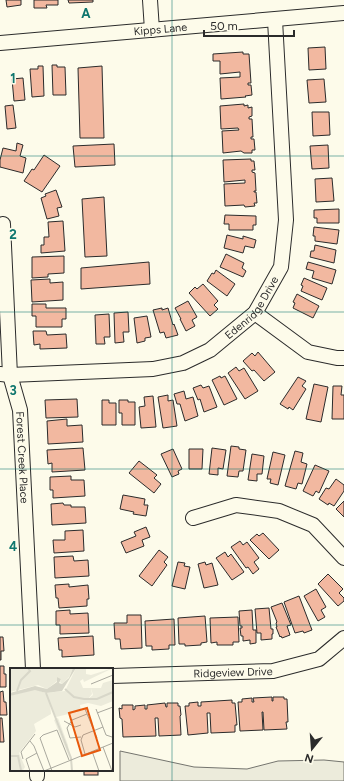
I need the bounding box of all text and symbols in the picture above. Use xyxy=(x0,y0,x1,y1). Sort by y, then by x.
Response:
text: A xyxy=(81,6,91,21)
scale bar xyxy=(204,12,294,38)
text: 50 m xyxy=(210,19,238,33)
street label: Kipps Lane xyxy=(133,21,188,38)
text: 1 xyxy=(10,71,16,86)
text: 2 xyxy=(9,227,17,242)
street label: Edenridge Drive xyxy=(222,274,281,342)
text: 3 xyxy=(9,383,17,398)
street label: Forest Creek Place xyxy=(13,411,31,504)
text: 4 xyxy=(9,539,17,554)
street label: Ridgeview Drive xyxy=(193,665,273,680)
inset map xyxy=(10,668,113,771)
north arrow xyxy=(292,729,332,769)
text: N xyxy=(303,751,315,766)

